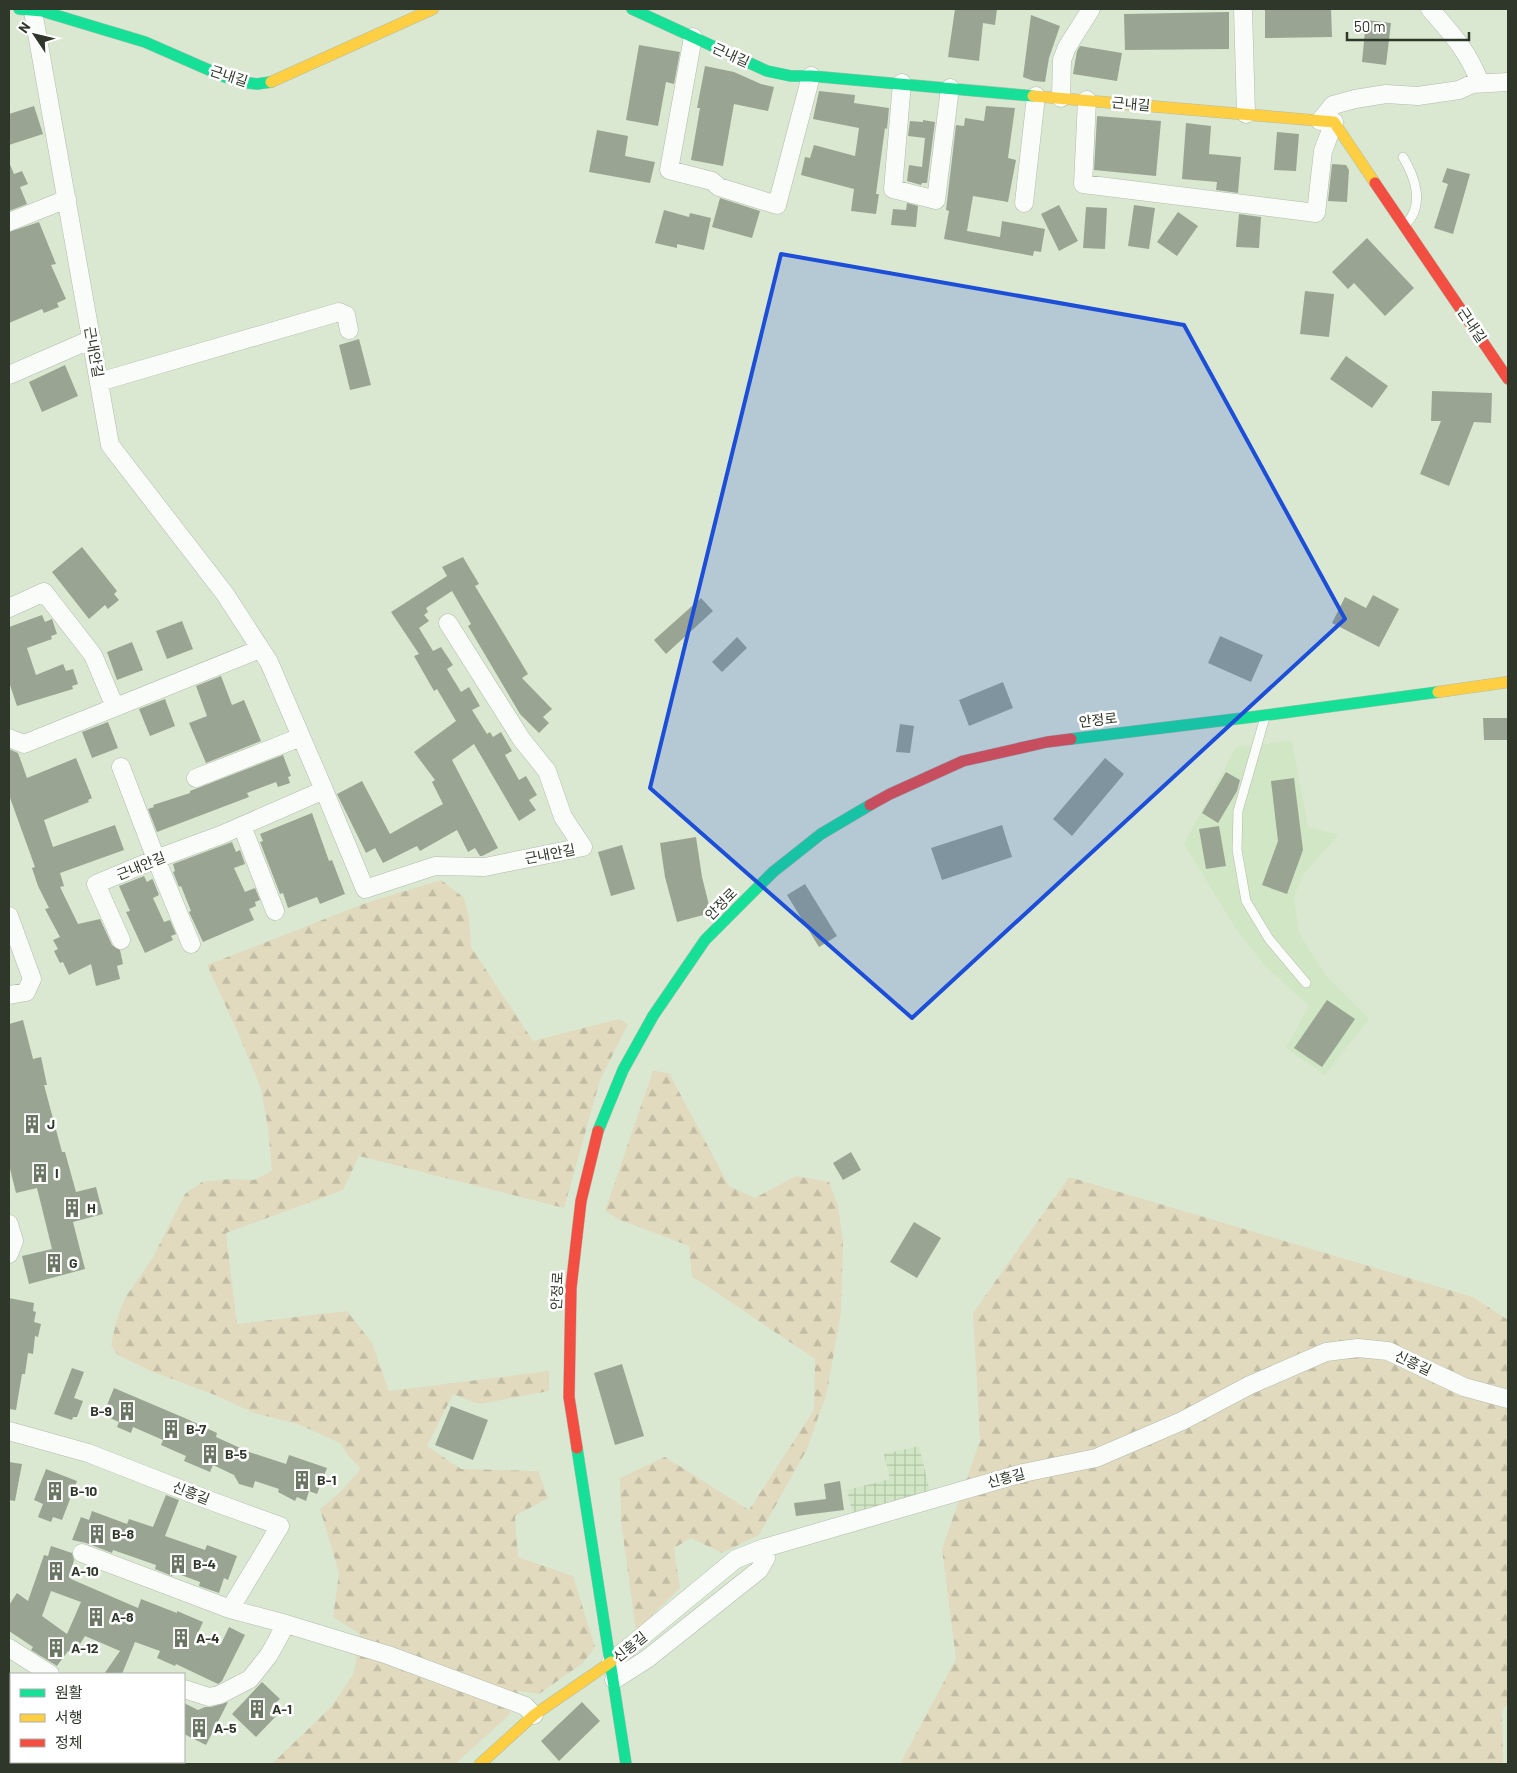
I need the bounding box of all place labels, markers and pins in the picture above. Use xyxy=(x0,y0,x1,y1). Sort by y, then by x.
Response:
building icon: J xyxy=(21,1113,43,1135)
place label: J xyxy=(47,1115,55,1132)
building icon: I xyxy=(29,1162,51,1184)
place label: I xyxy=(55,1164,59,1181)
building icon: H xyxy=(61,1197,83,1219)
place label: H xyxy=(87,1199,96,1216)
building icon: G xyxy=(43,1252,65,1274)
place label: G xyxy=(69,1254,78,1271)
building icon: B-9 xyxy=(116,1400,138,1422)
place label: B-9 xyxy=(90,1402,112,1419)
building icon: B-7 xyxy=(160,1418,182,1440)
place label: B-7 xyxy=(186,1420,206,1437)
building icon: B-5 xyxy=(199,1443,221,1465)
place label: B-5 xyxy=(225,1445,247,1462)
building icon: B-1 xyxy=(291,1469,313,1491)
place label: B-1 xyxy=(317,1471,336,1488)
building icon: B-10 xyxy=(44,1480,66,1502)
place label: B-10 xyxy=(70,1482,97,1499)
building icon: B-8 xyxy=(86,1523,108,1545)
place label: B-8 xyxy=(112,1525,134,1542)
building icon: B-4 xyxy=(167,1553,189,1575)
place label: B-4 xyxy=(193,1555,216,1572)
building icon: A-10 xyxy=(45,1560,67,1582)
place label: A-10 xyxy=(71,1562,99,1579)
building icon: A-8 xyxy=(85,1606,107,1628)
place label: A-8 xyxy=(111,1608,134,1625)
building icon: A-4 xyxy=(170,1627,192,1649)
place label: A-4 xyxy=(196,1629,219,1646)
building icon: A-12 xyxy=(45,1637,67,1659)
place label: A-12 xyxy=(71,1639,99,1656)
building icon: A-1 xyxy=(246,1698,268,1720)
place label: A-1 xyxy=(272,1700,292,1717)
building icon: A-5 xyxy=(188,1717,210,1739)
place label: A-5 xyxy=(214,1719,237,1736)

